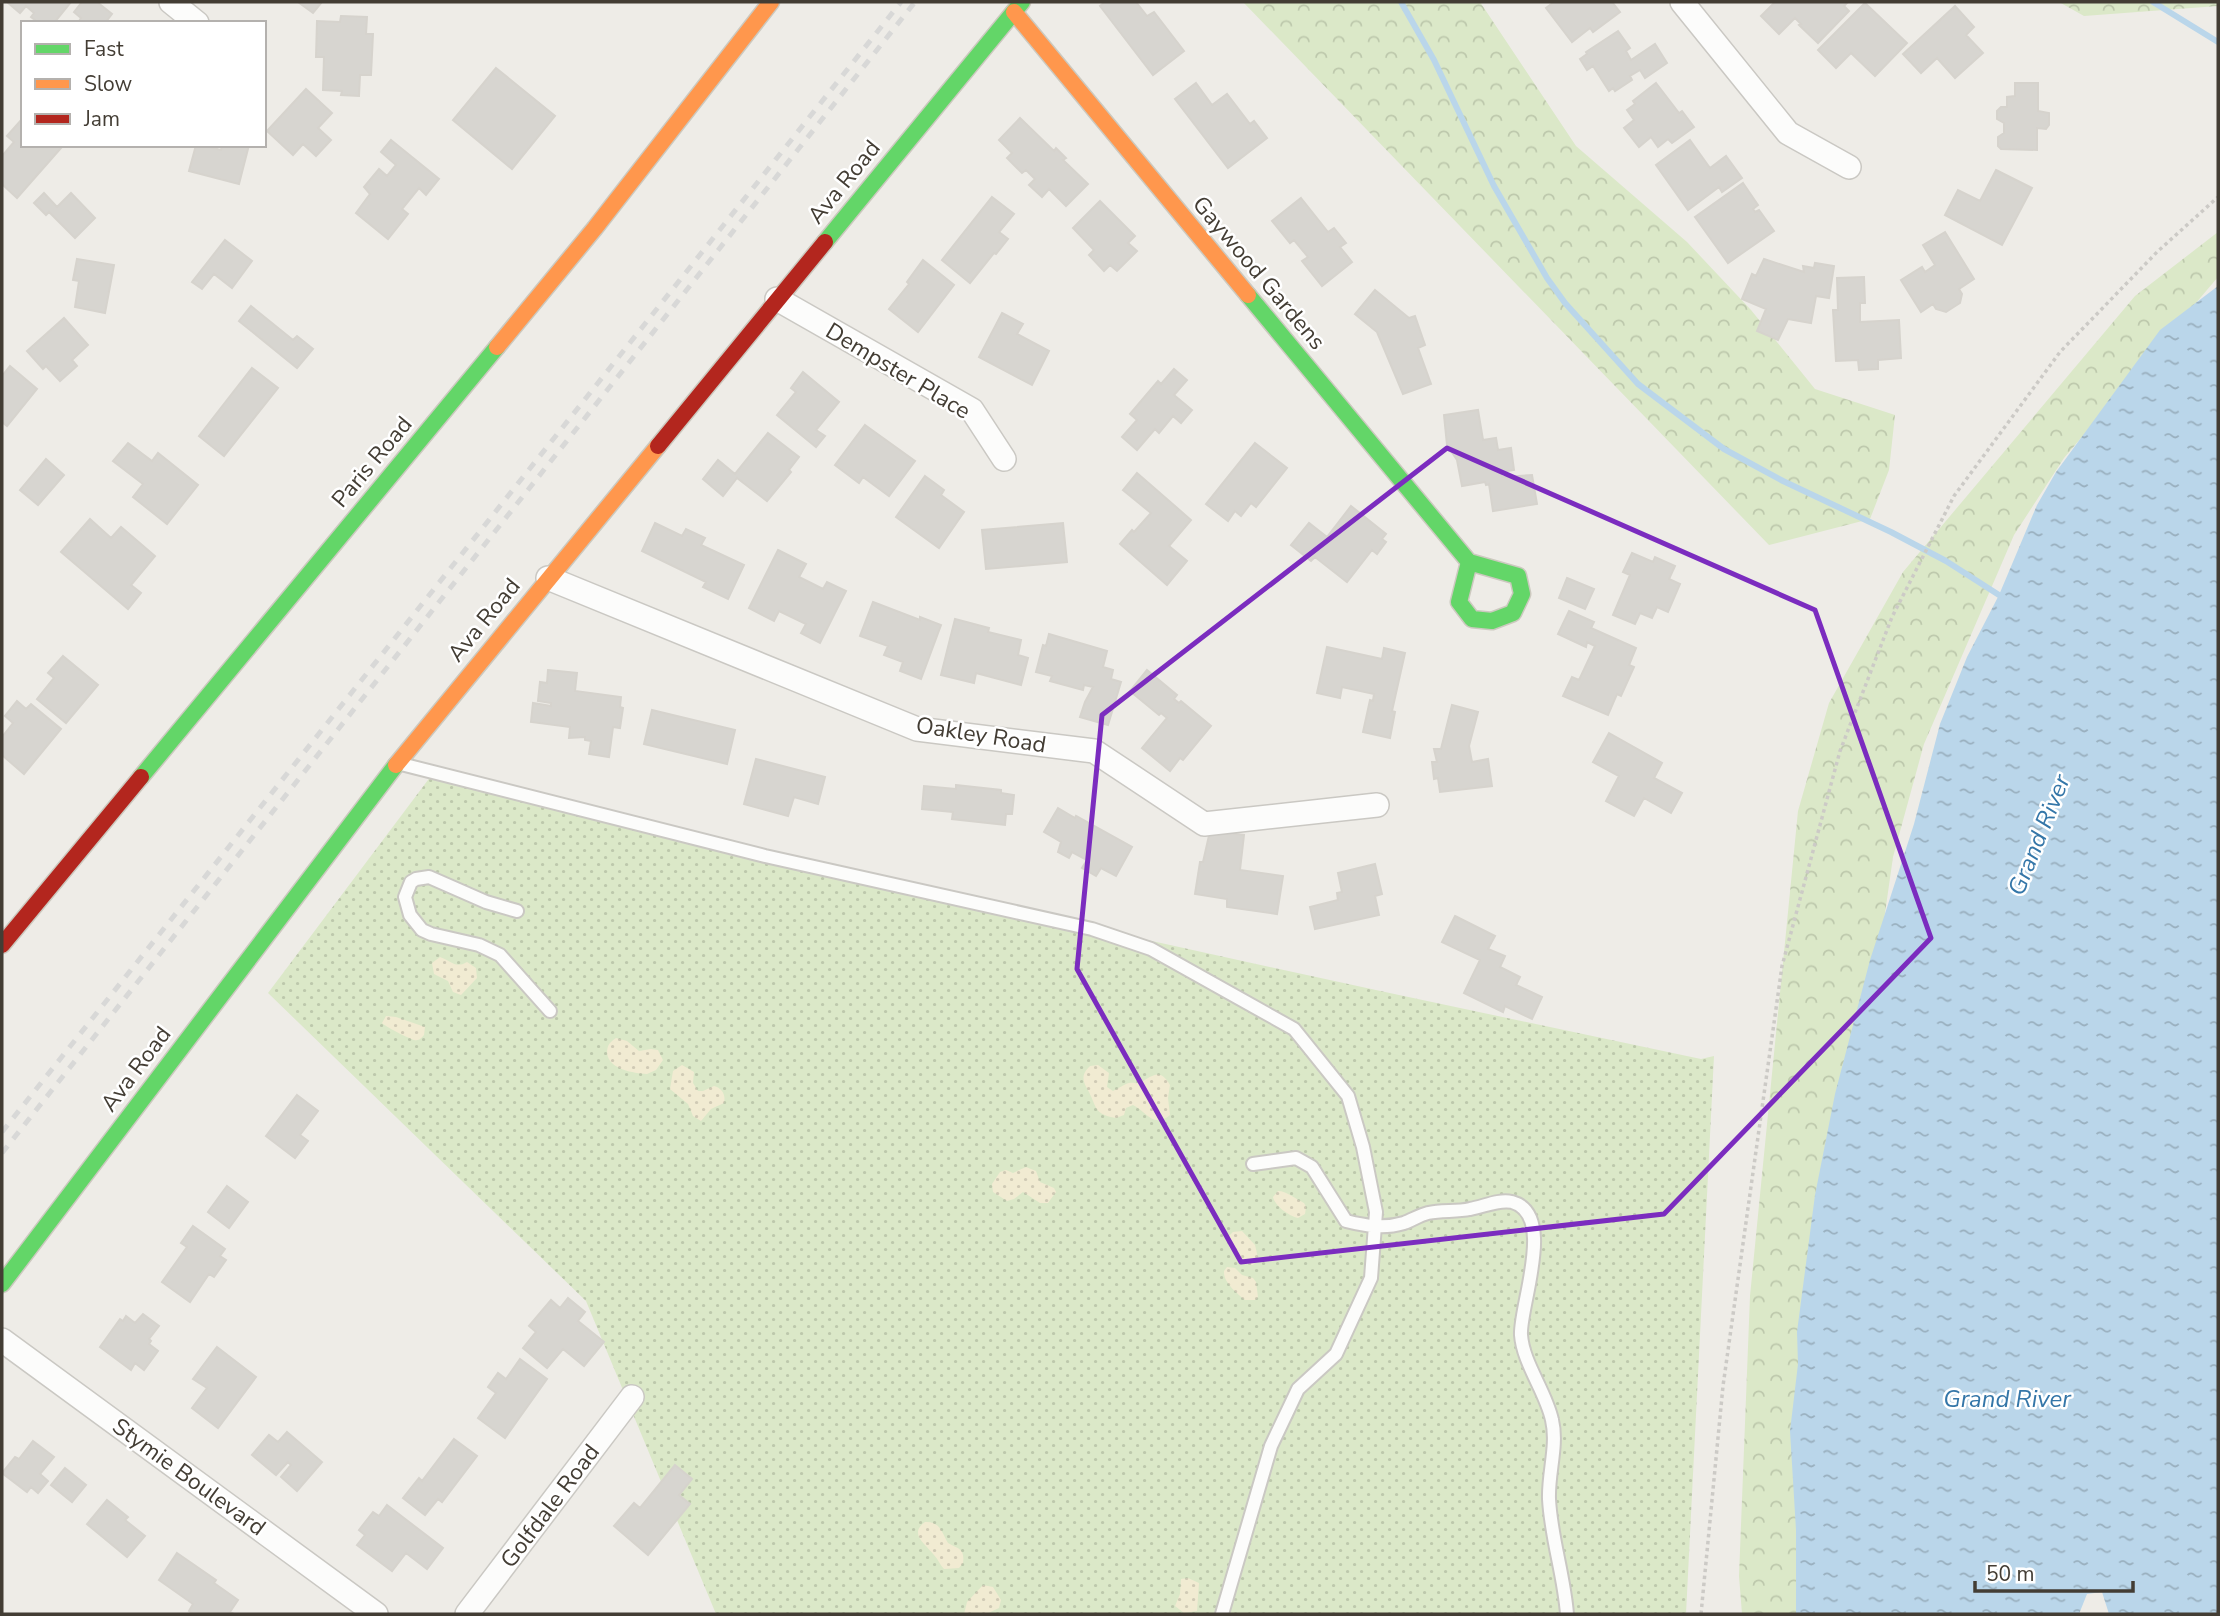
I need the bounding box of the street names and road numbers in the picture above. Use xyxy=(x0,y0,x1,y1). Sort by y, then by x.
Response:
street label: Ava Road xyxy=(801,134,887,230)
street label: Gaywood Gardens xyxy=(1185,190,1333,356)
street label: Dempster Place xyxy=(820,316,976,426)
street label: Paris Road xyxy=(325,410,419,514)
street label: Ava Road xyxy=(441,572,527,668)
street label: Oakley Road xyxy=(914,709,1048,761)
street label: Ava Road xyxy=(94,1020,178,1118)
street label: Stymie Boulevard xyxy=(106,1411,272,1543)
street label: Golfdale Road xyxy=(493,1438,607,1574)

